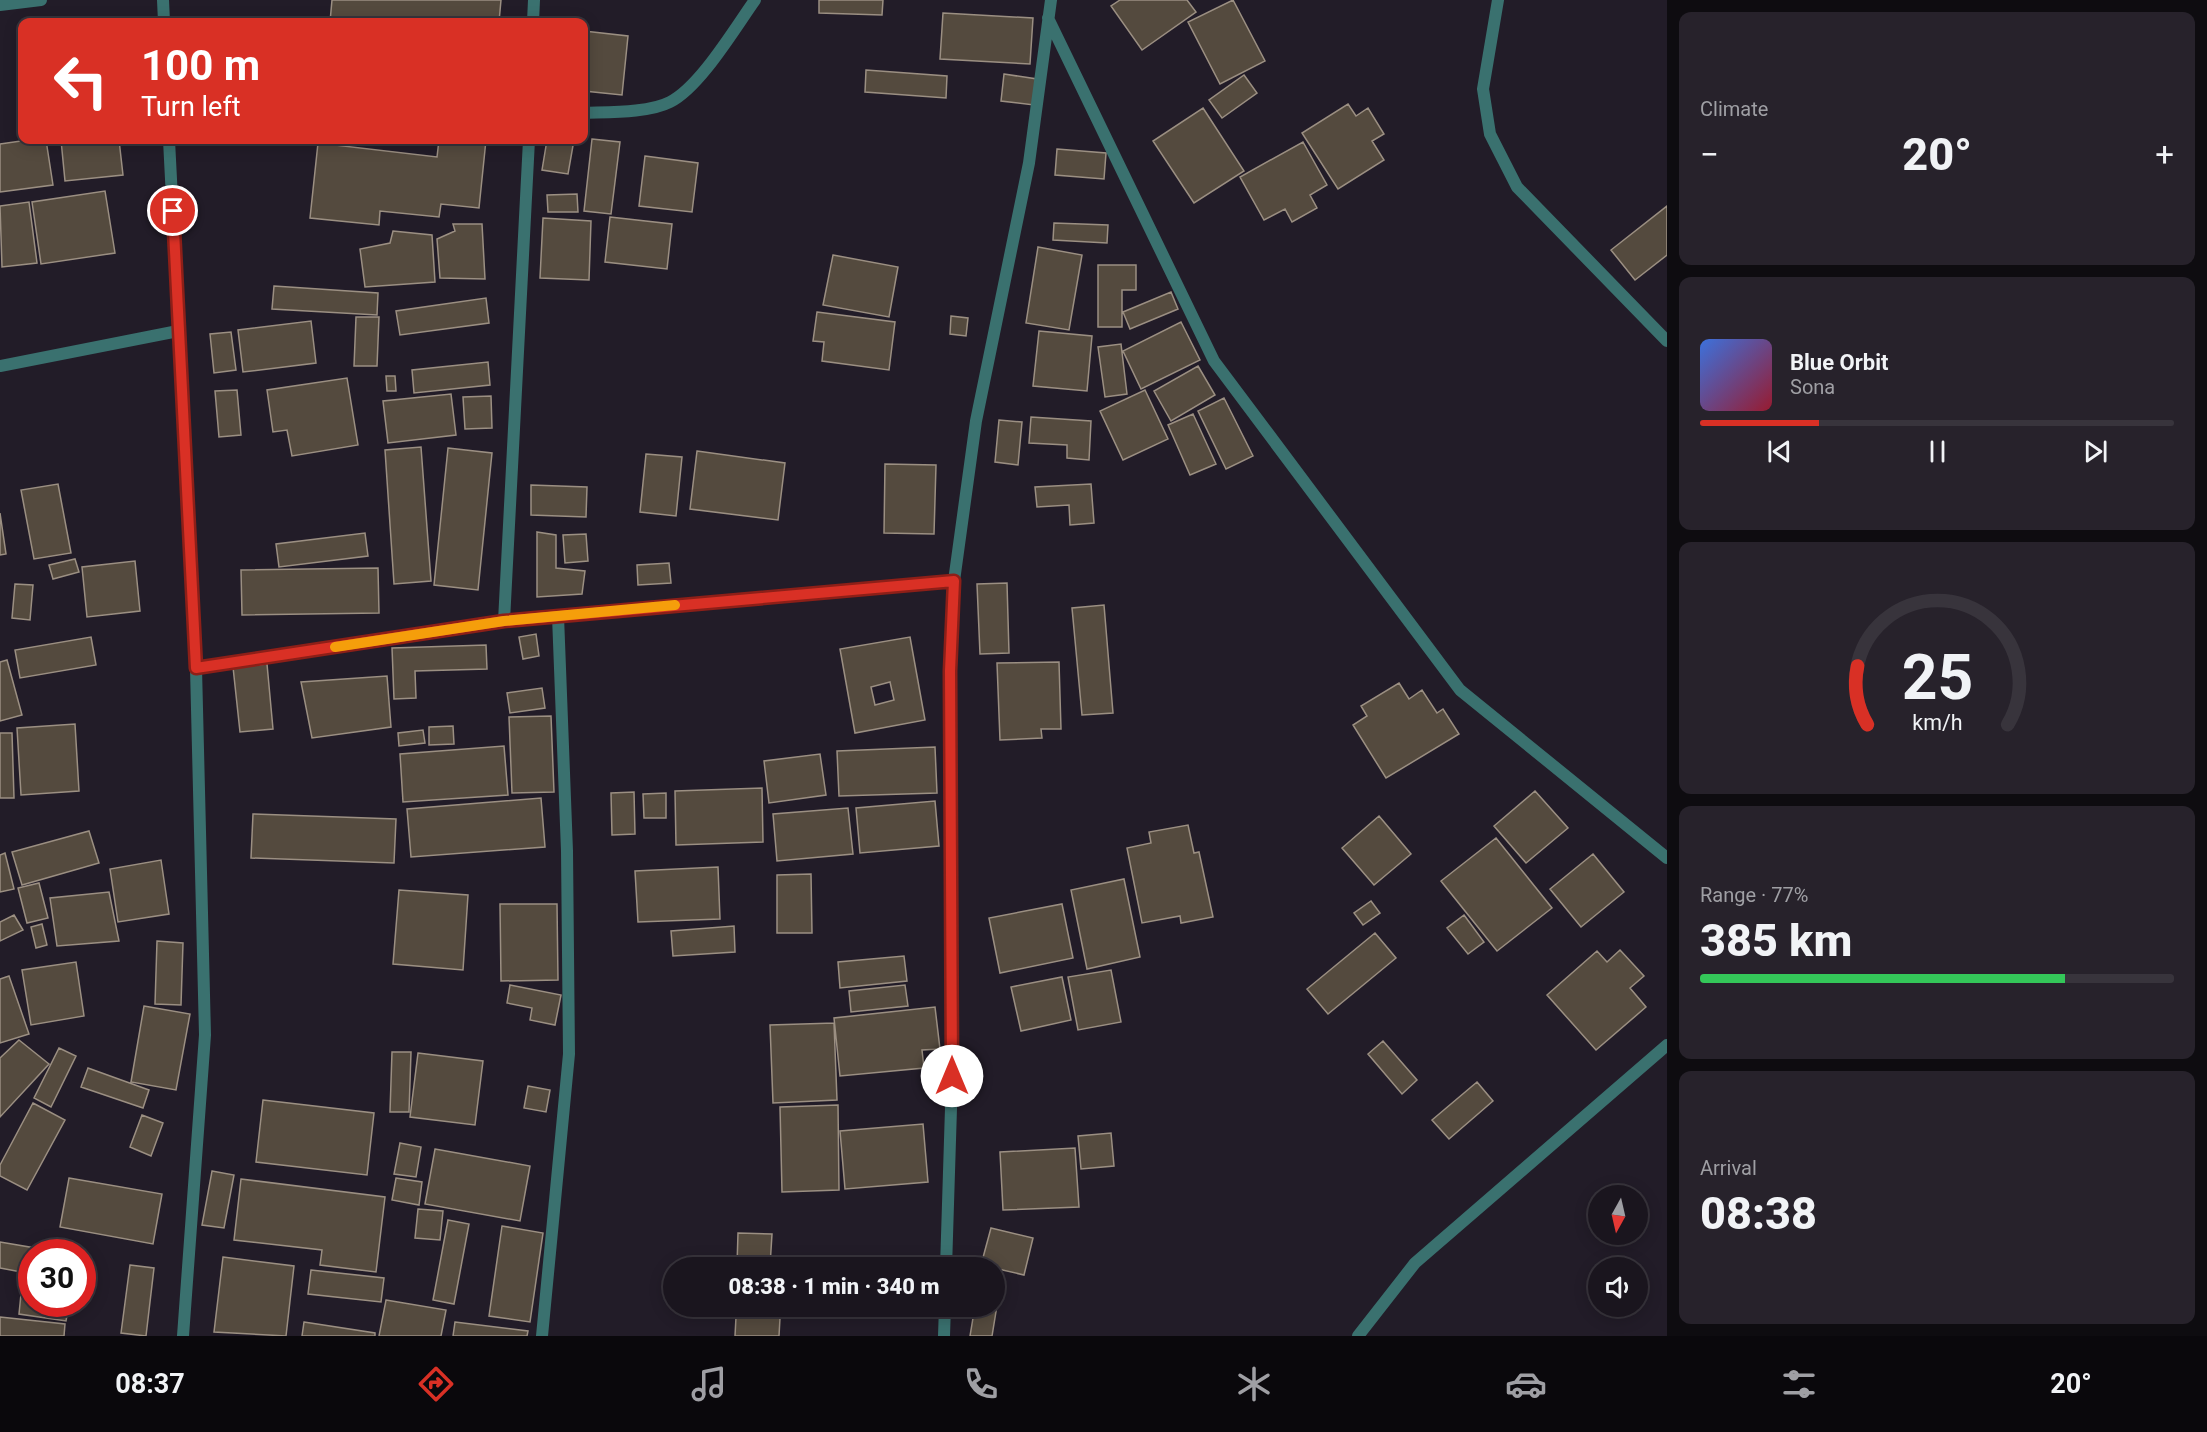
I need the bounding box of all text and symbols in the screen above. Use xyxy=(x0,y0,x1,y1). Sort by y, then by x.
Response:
text: 100 m xyxy=(141,41,260,90)
icon: left xyxy=(42,42,120,120)
text: Turn left xyxy=(141,91,241,123)
text: Climate xyxy=(1700,97,1768,121)
text: 20° xyxy=(1902,128,1972,181)
text: − xyxy=(1700,135,1719,174)
text: + xyxy=(2155,135,2174,174)
pin xyxy=(147,185,198,236)
icon: arrive xyxy=(156,194,189,227)
text: Blue Orbit xyxy=(1790,350,1888,375)
text: Sona xyxy=(1790,375,1835,399)
icon: previous xyxy=(1763,435,1796,468)
icon: pause xyxy=(1921,435,1954,468)
icon: next xyxy=(2079,435,2112,468)
text: 25 xyxy=(1901,641,1973,714)
text: km/h xyxy=(1912,710,1962,735)
text: Range · 77% xyxy=(1700,883,1808,907)
text: 385 km xyxy=(1700,914,1852,967)
position arrow xyxy=(920,1044,984,1108)
text: Arrival xyxy=(1700,1156,1757,1180)
north arrow xyxy=(1588,1185,1648,1245)
map controls xyxy=(1588,1185,1648,1317)
text: 08:38 xyxy=(1700,1187,1817,1240)
speed limit sign: 30 xyxy=(18,1239,96,1317)
button: sound xyxy=(1588,1257,1648,1317)
text: 08:38 · 1 min · 340 m xyxy=(729,1274,939,1299)
icon: directions xyxy=(415,1363,457,1405)
icon: music xyxy=(688,1363,730,1405)
icon: phone xyxy=(960,1363,1002,1405)
icon: climate xyxy=(1233,1363,1275,1405)
icon: car xyxy=(1505,1363,1547,1405)
icon: filters xyxy=(1778,1363,1820,1405)
text: 08:37 xyxy=(115,1368,185,1400)
text: 20° xyxy=(2050,1368,2092,1400)

